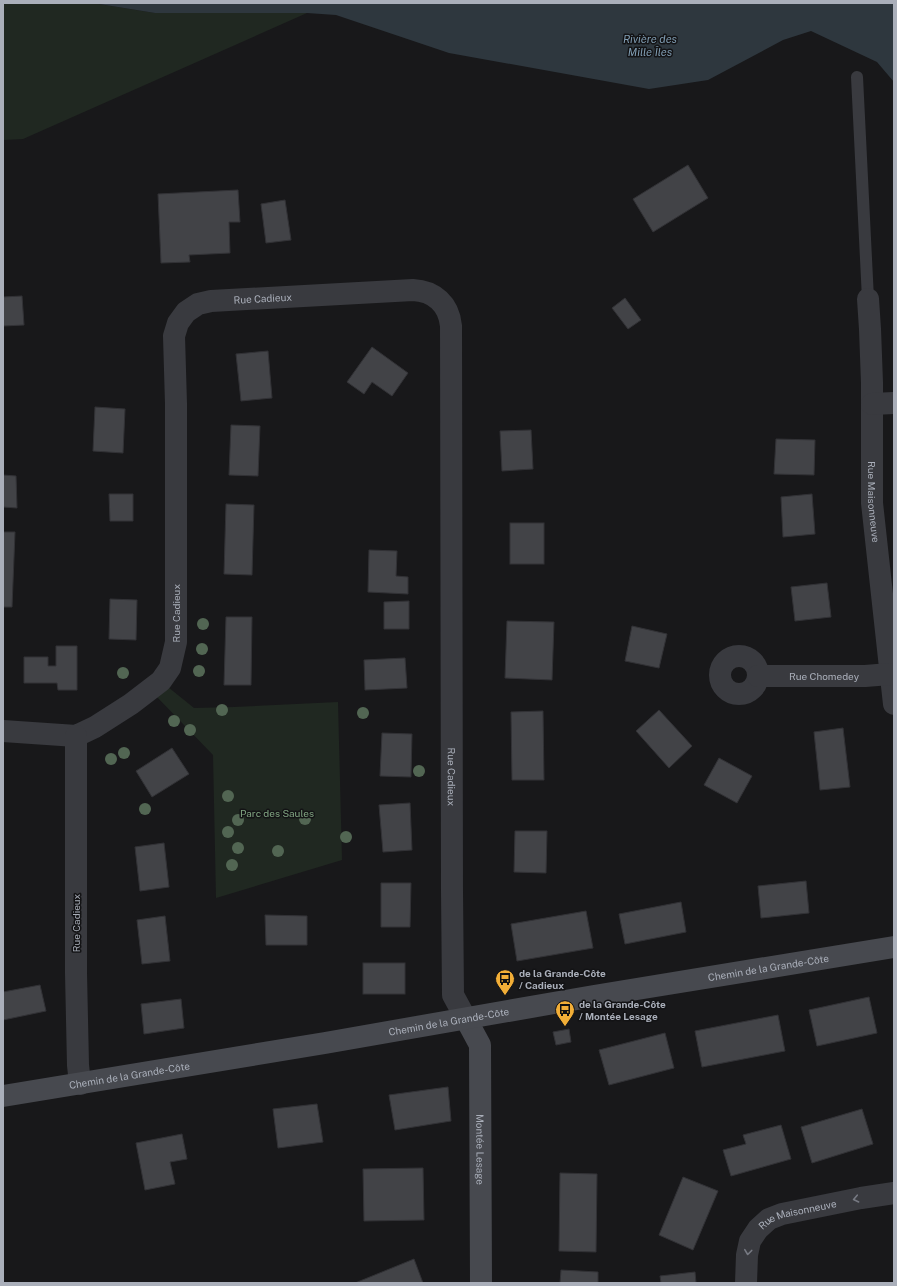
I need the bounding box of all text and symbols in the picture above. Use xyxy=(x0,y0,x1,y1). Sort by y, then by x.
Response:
water label: Rivière des Mille Îles xyxy=(623,33,678,58)
street label: Rue Cadieux xyxy=(233,291,293,306)
street label: Rue Maisonneuve xyxy=(866,461,882,544)
street label: Rue Cadieux xyxy=(170,584,182,642)
street label: Rue Chomedey xyxy=(789,670,860,682)
street label: Rue Cadieux xyxy=(446,748,458,806)
park label: Parc des Saules xyxy=(240,807,314,819)
street label: Rue Cadieux xyxy=(70,893,82,952)
street label: Chemin de la Grande-Côte xyxy=(707,952,830,983)
place label: de la Grande-Côte / Cadieux xyxy=(519,967,606,991)
bus stop icon: de la Grande-Côte / Cadieux xyxy=(494,968,516,996)
place label: de la Grande-Côte / Montée Lesage xyxy=(579,998,666,1022)
bus stop icon: de la Grande-Côte / Montée Lesage xyxy=(554,999,576,1027)
street label: Chemin de la Grande-Côte xyxy=(388,1005,510,1038)
street label: Chemin de la Grande-Côte xyxy=(68,1059,191,1091)
street label: Montée Lesage xyxy=(474,1114,487,1185)
one-way arrow xyxy=(852,1195,859,1203)
street label: Rue Maisonneuve xyxy=(756,1197,838,1232)
one-way arrow xyxy=(744,1249,753,1256)

